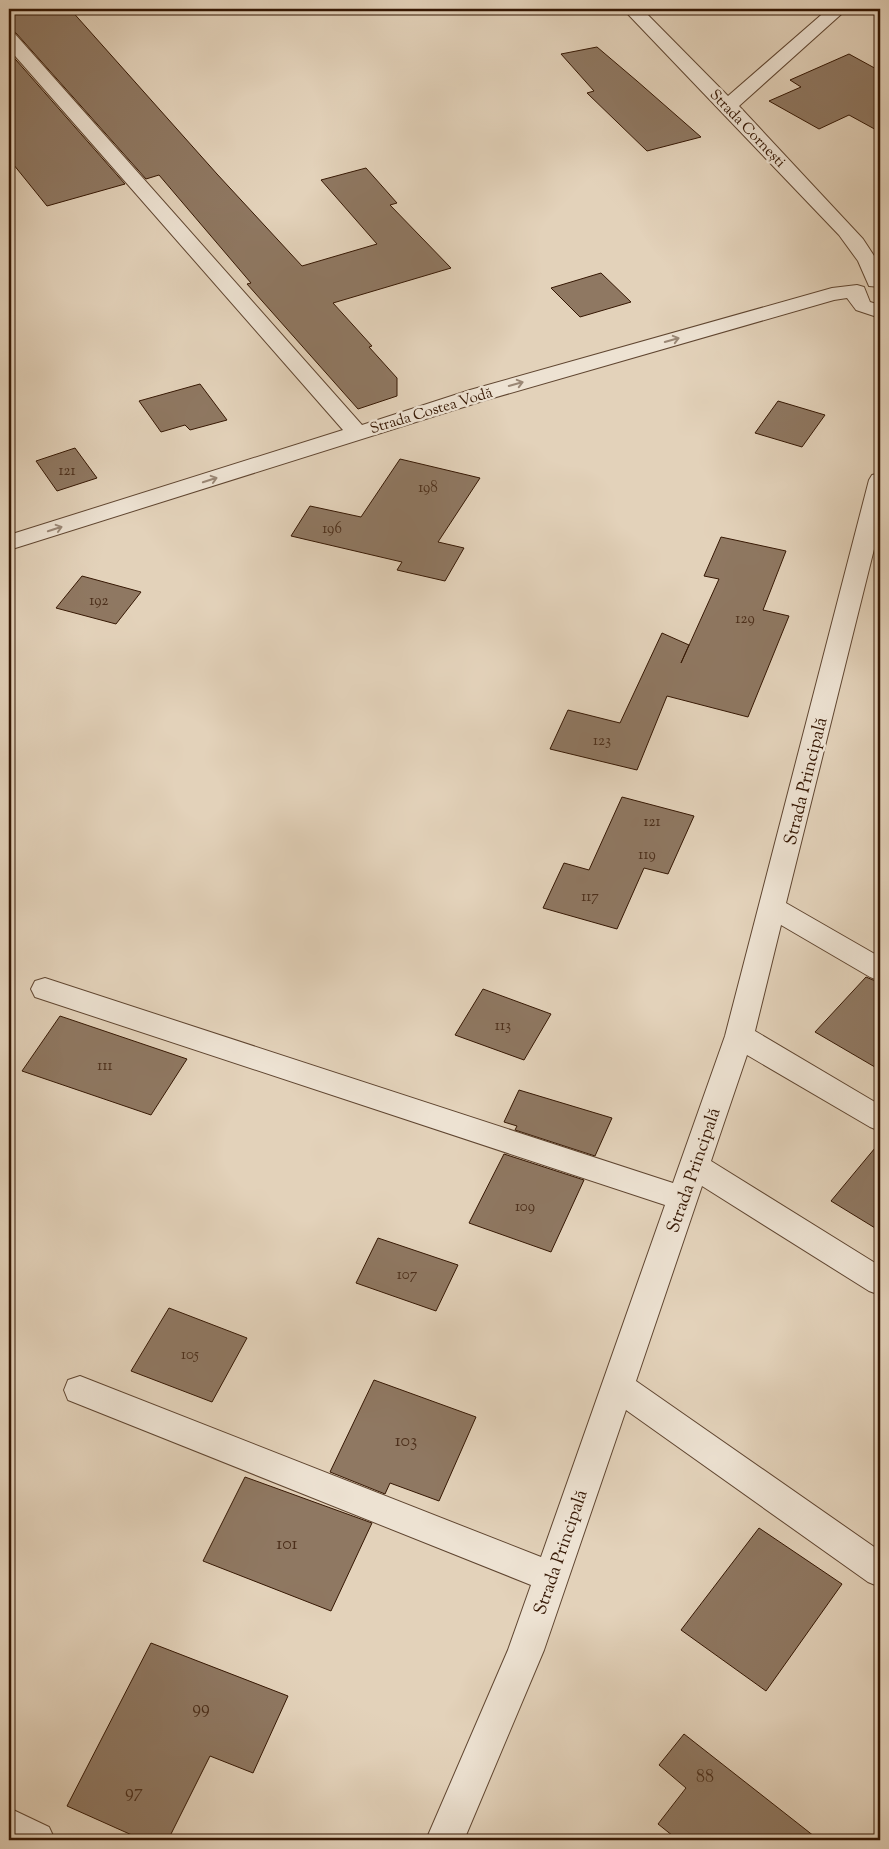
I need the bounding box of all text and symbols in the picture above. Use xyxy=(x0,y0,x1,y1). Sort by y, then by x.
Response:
street label: Strada Cornești xyxy=(704,85,790,173)
one-way arrow xyxy=(663,334,679,344)
one-way arrow xyxy=(507,379,523,389)
street label: Strada Costea Vodă xyxy=(368,383,495,440)
house number: 121 xyxy=(58,461,76,482)
one-way arrow xyxy=(202,474,218,484)
house number: 198 xyxy=(418,478,438,499)
house number: 196 xyxy=(322,519,342,540)
one-way arrow xyxy=(47,523,63,533)
house number: 192 xyxy=(89,591,109,612)
house number: 129 xyxy=(735,609,755,630)
street label: Strada Principală xyxy=(778,715,835,848)
house number: 123 xyxy=(593,731,611,752)
house number: 121 xyxy=(643,812,661,833)
house number: 119 xyxy=(638,845,656,866)
house number: 117 xyxy=(581,887,599,908)
house number: 113 xyxy=(495,1016,511,1037)
house number: 111 xyxy=(97,1056,113,1077)
street label: Strada Principală xyxy=(661,1105,729,1237)
house number: 109 xyxy=(515,1197,535,1218)
house number: 107 xyxy=(397,1265,418,1286)
house number: 105 xyxy=(181,1345,199,1366)
house number: 103 xyxy=(395,1429,417,1455)
street label: Strada Principală xyxy=(528,1487,596,1619)
house number: 101 xyxy=(276,1532,298,1558)
house number: 99 xyxy=(192,1696,210,1722)
house number: 88 xyxy=(696,1765,714,1791)
house number: 97 xyxy=(125,1780,143,1806)

